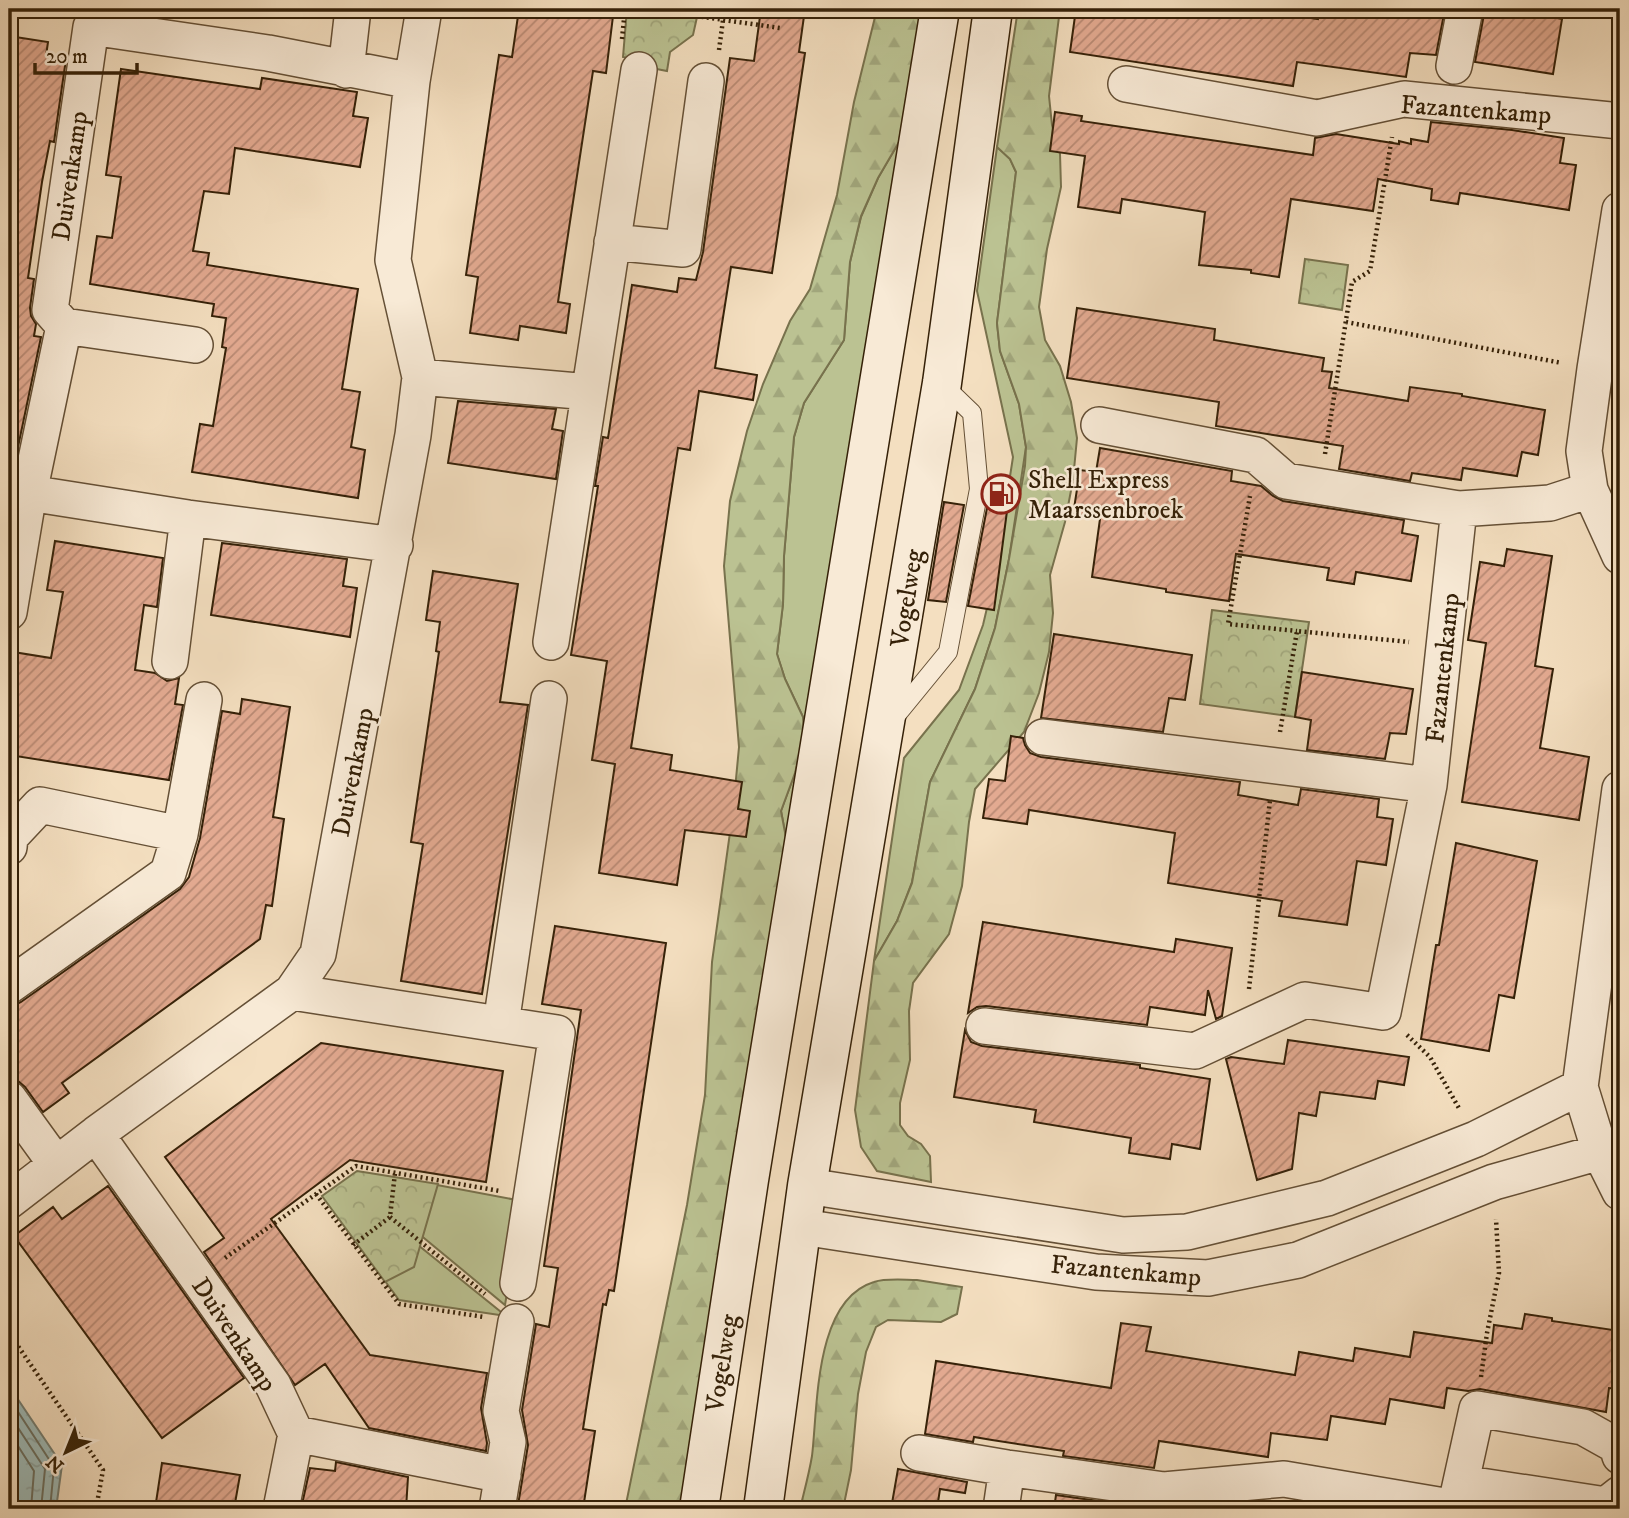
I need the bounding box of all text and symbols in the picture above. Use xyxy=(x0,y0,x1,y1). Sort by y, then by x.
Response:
scale bar xyxy=(35,32,136,76)
text: 20 m xyxy=(46,44,88,70)
street label: Fazantenkamp xyxy=(1399,89,1552,132)
street label: Duivenkamp xyxy=(45,109,96,243)
place label: Shell Express Maarssenbroek xyxy=(1028,464,1183,527)
fuel station icon: Shell Express Maarssenbroek xyxy=(980,473,1022,515)
street label: Vogelweg xyxy=(883,547,932,651)
street label: Fazantenkamp xyxy=(1419,591,1468,745)
street label: Duivenkamp xyxy=(325,705,382,840)
street label: Fazantenkamp xyxy=(1049,1248,1203,1295)
street label: Duivenkamp xyxy=(183,1271,284,1398)
street label: Vogelweg xyxy=(698,1312,747,1416)
north arrow xyxy=(32,1416,102,1486)
text: N xyxy=(42,1449,69,1477)

